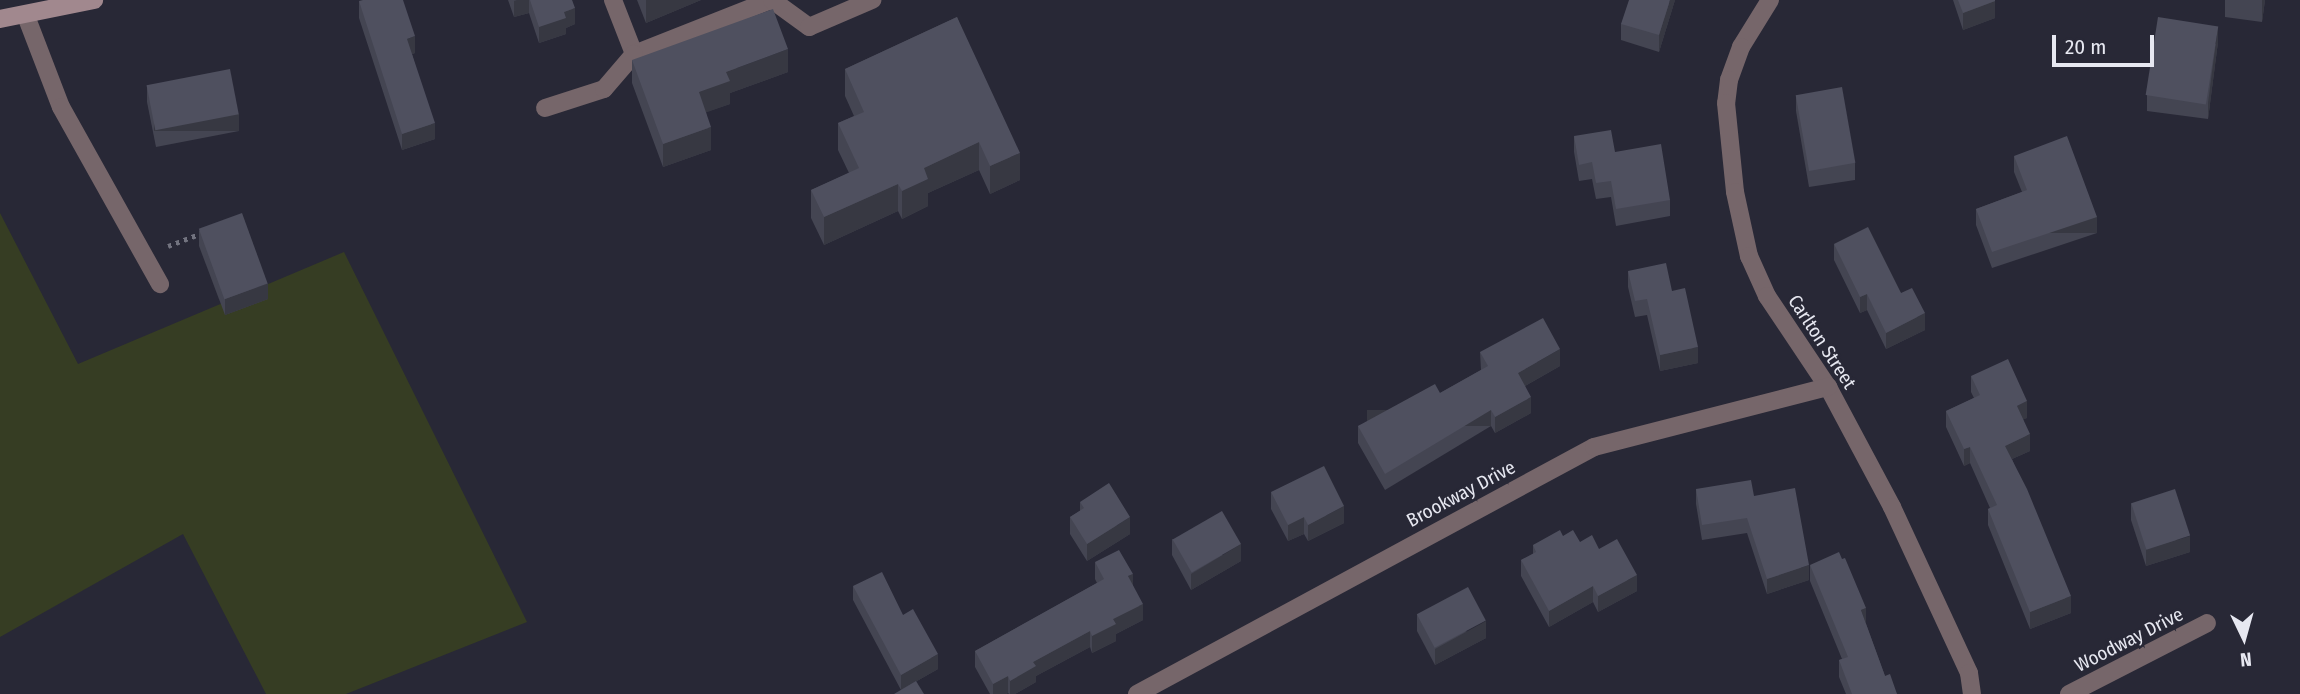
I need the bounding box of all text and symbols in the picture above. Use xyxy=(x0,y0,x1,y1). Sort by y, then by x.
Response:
scale bar xyxy=(2055,21,2156,65)
text: 20 m xyxy=(2065,34,2106,60)
street label: Carlton Street xyxy=(1783,291,1861,393)
street label: Brookway Drive xyxy=(1403,456,1519,532)
street label: Woodway Drive xyxy=(2071,603,2187,677)
north arrow xyxy=(2209,603,2279,673)
text: N xyxy=(2239,647,2253,671)

